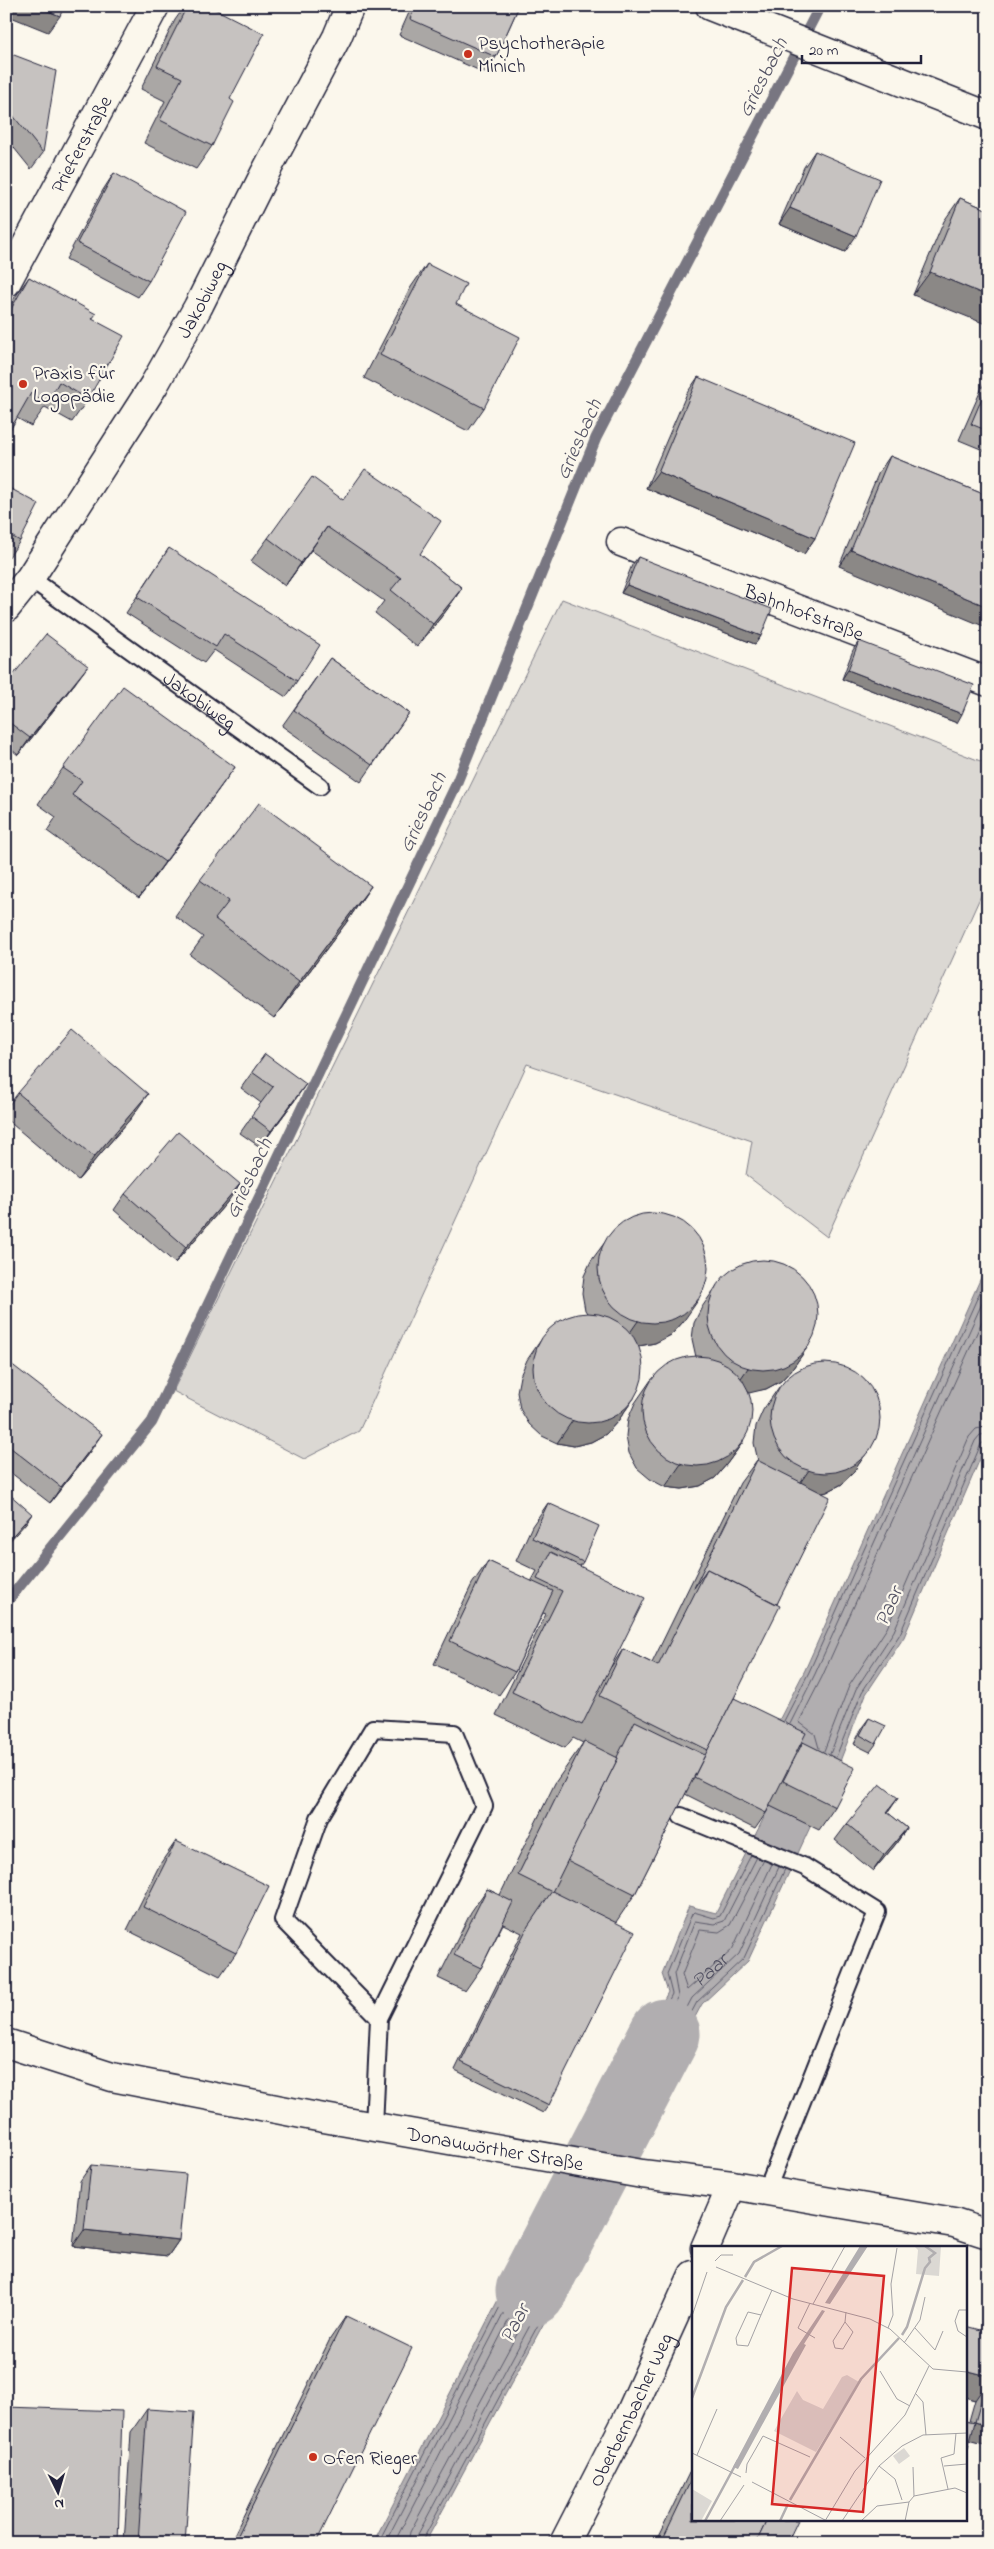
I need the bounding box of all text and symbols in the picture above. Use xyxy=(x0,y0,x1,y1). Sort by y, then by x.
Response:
place label: Psychotherapie Minich xyxy=(478,30,605,82)
water label: Griesbach xyxy=(731,32,797,123)
scale bar xyxy=(802,32,920,64)
text: 20 m xyxy=(809,40,839,62)
marker: Psychotherapie Minich xyxy=(462,48,474,60)
street label: Prieferstraße xyxy=(45,91,121,199)
street label: Jakobiweg xyxy=(171,256,237,345)
place label: Praxis für Logopädie xyxy=(33,360,116,413)
marker: Praxis für Logopädie xyxy=(17,378,29,390)
water label: Griesbach xyxy=(549,394,611,485)
street label: Bahnhofstraße xyxy=(738,578,867,650)
street label: Jakobiweg xyxy=(156,665,241,739)
water label: Griesbach xyxy=(392,767,456,858)
water label: Griesbach xyxy=(218,1133,282,1224)
water label: Paar xyxy=(868,1580,913,1631)
water label: Paar xyxy=(686,1945,738,1996)
street label: Donauwörther Straße xyxy=(403,2121,585,2180)
inset map xyxy=(692,2246,966,2522)
water label: Paar xyxy=(493,2297,540,2349)
street label: Oberbernbacher Weg xyxy=(583,2329,683,2493)
place label: Ofen Rieger xyxy=(323,2445,418,2475)
marker: Ofen Rieger xyxy=(307,2451,319,2463)
north arrow xyxy=(32,2466,82,2516)
text: N xyxy=(53,2493,65,2514)

